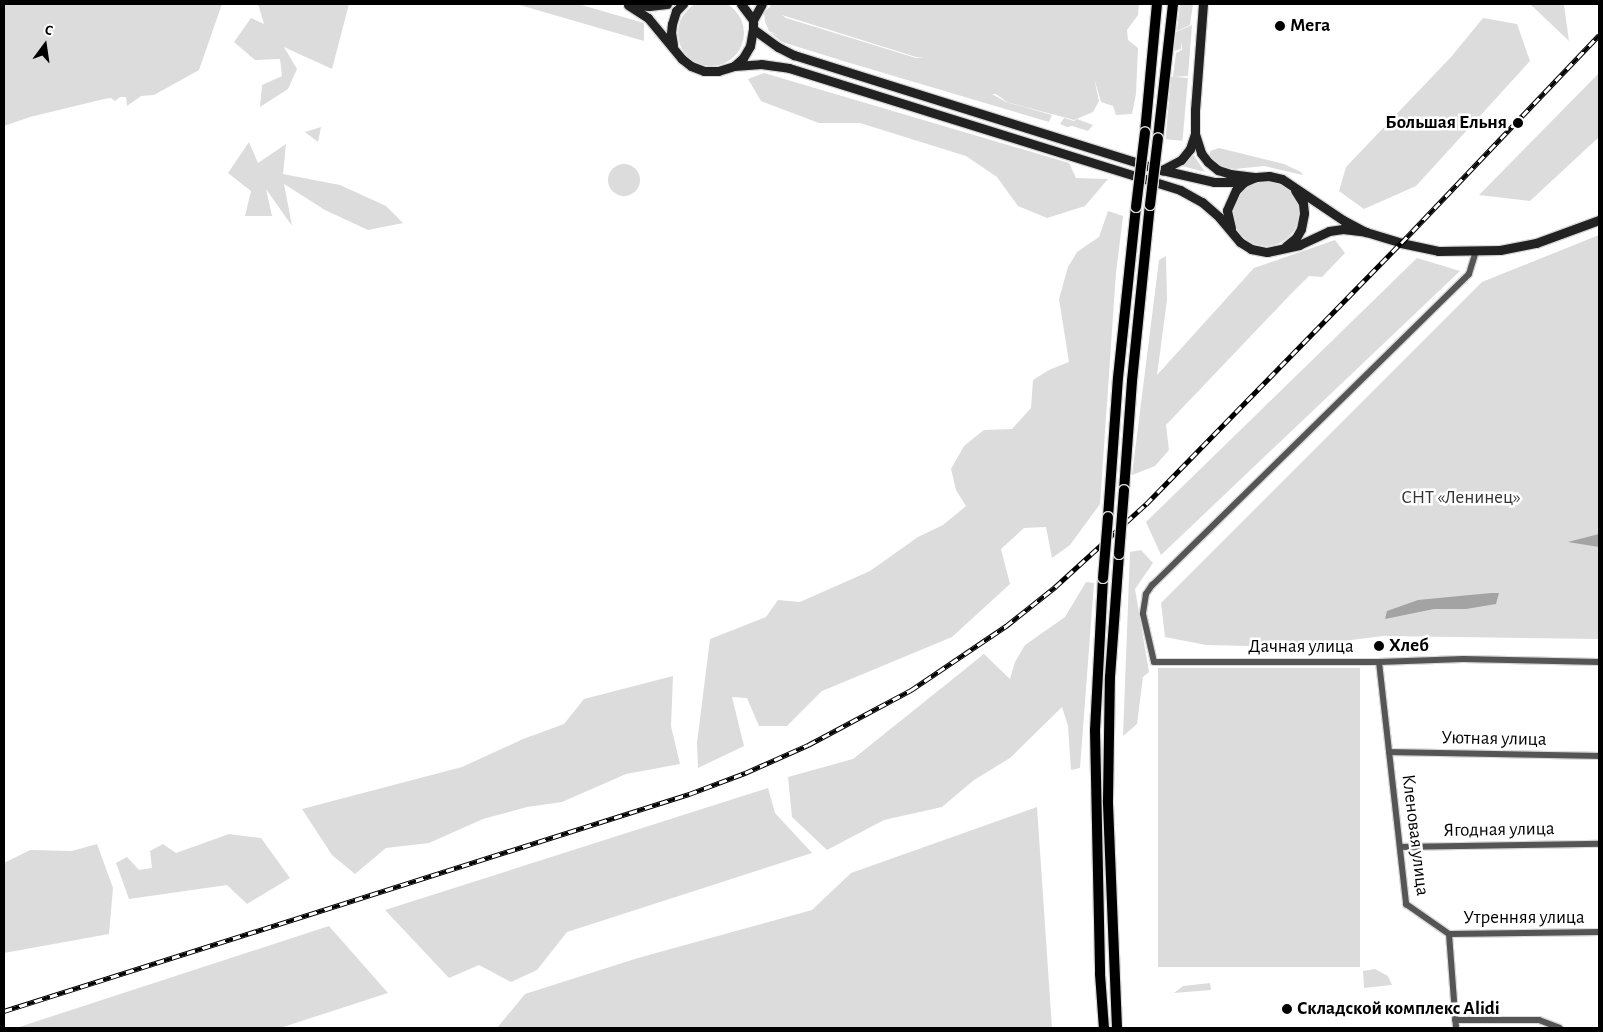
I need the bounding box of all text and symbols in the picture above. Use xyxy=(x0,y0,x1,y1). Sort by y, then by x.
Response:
place label: Мега xyxy=(1290,15,1330,37)
north arrow xyxy=(20,20,70,70)
marker: Мега xyxy=(1274,20,1286,32)
text: С xyxy=(43,23,54,38)
place label: Большая Ельня xyxy=(1385,112,1507,134)
marker: Большая Ельня xyxy=(1511,116,1525,130)
park label: СНТ «Ленинец» xyxy=(1401,487,1521,509)
place label: Хлеб xyxy=(1389,635,1429,657)
street label: Дачная улица xyxy=(1248,636,1354,658)
marker: Хлеб xyxy=(1373,640,1385,652)
street label: Уютная улица xyxy=(1441,727,1547,751)
street label: Кленовая улица xyxy=(1396,773,1434,897)
street label: Ягодная улица xyxy=(1443,818,1555,842)
street label: Утренняя улица xyxy=(1463,907,1585,929)
place label: Складской комплекс Alidi xyxy=(1297,998,1500,1020)
marker: Складской комплекс Alidi xyxy=(1281,1003,1293,1015)

